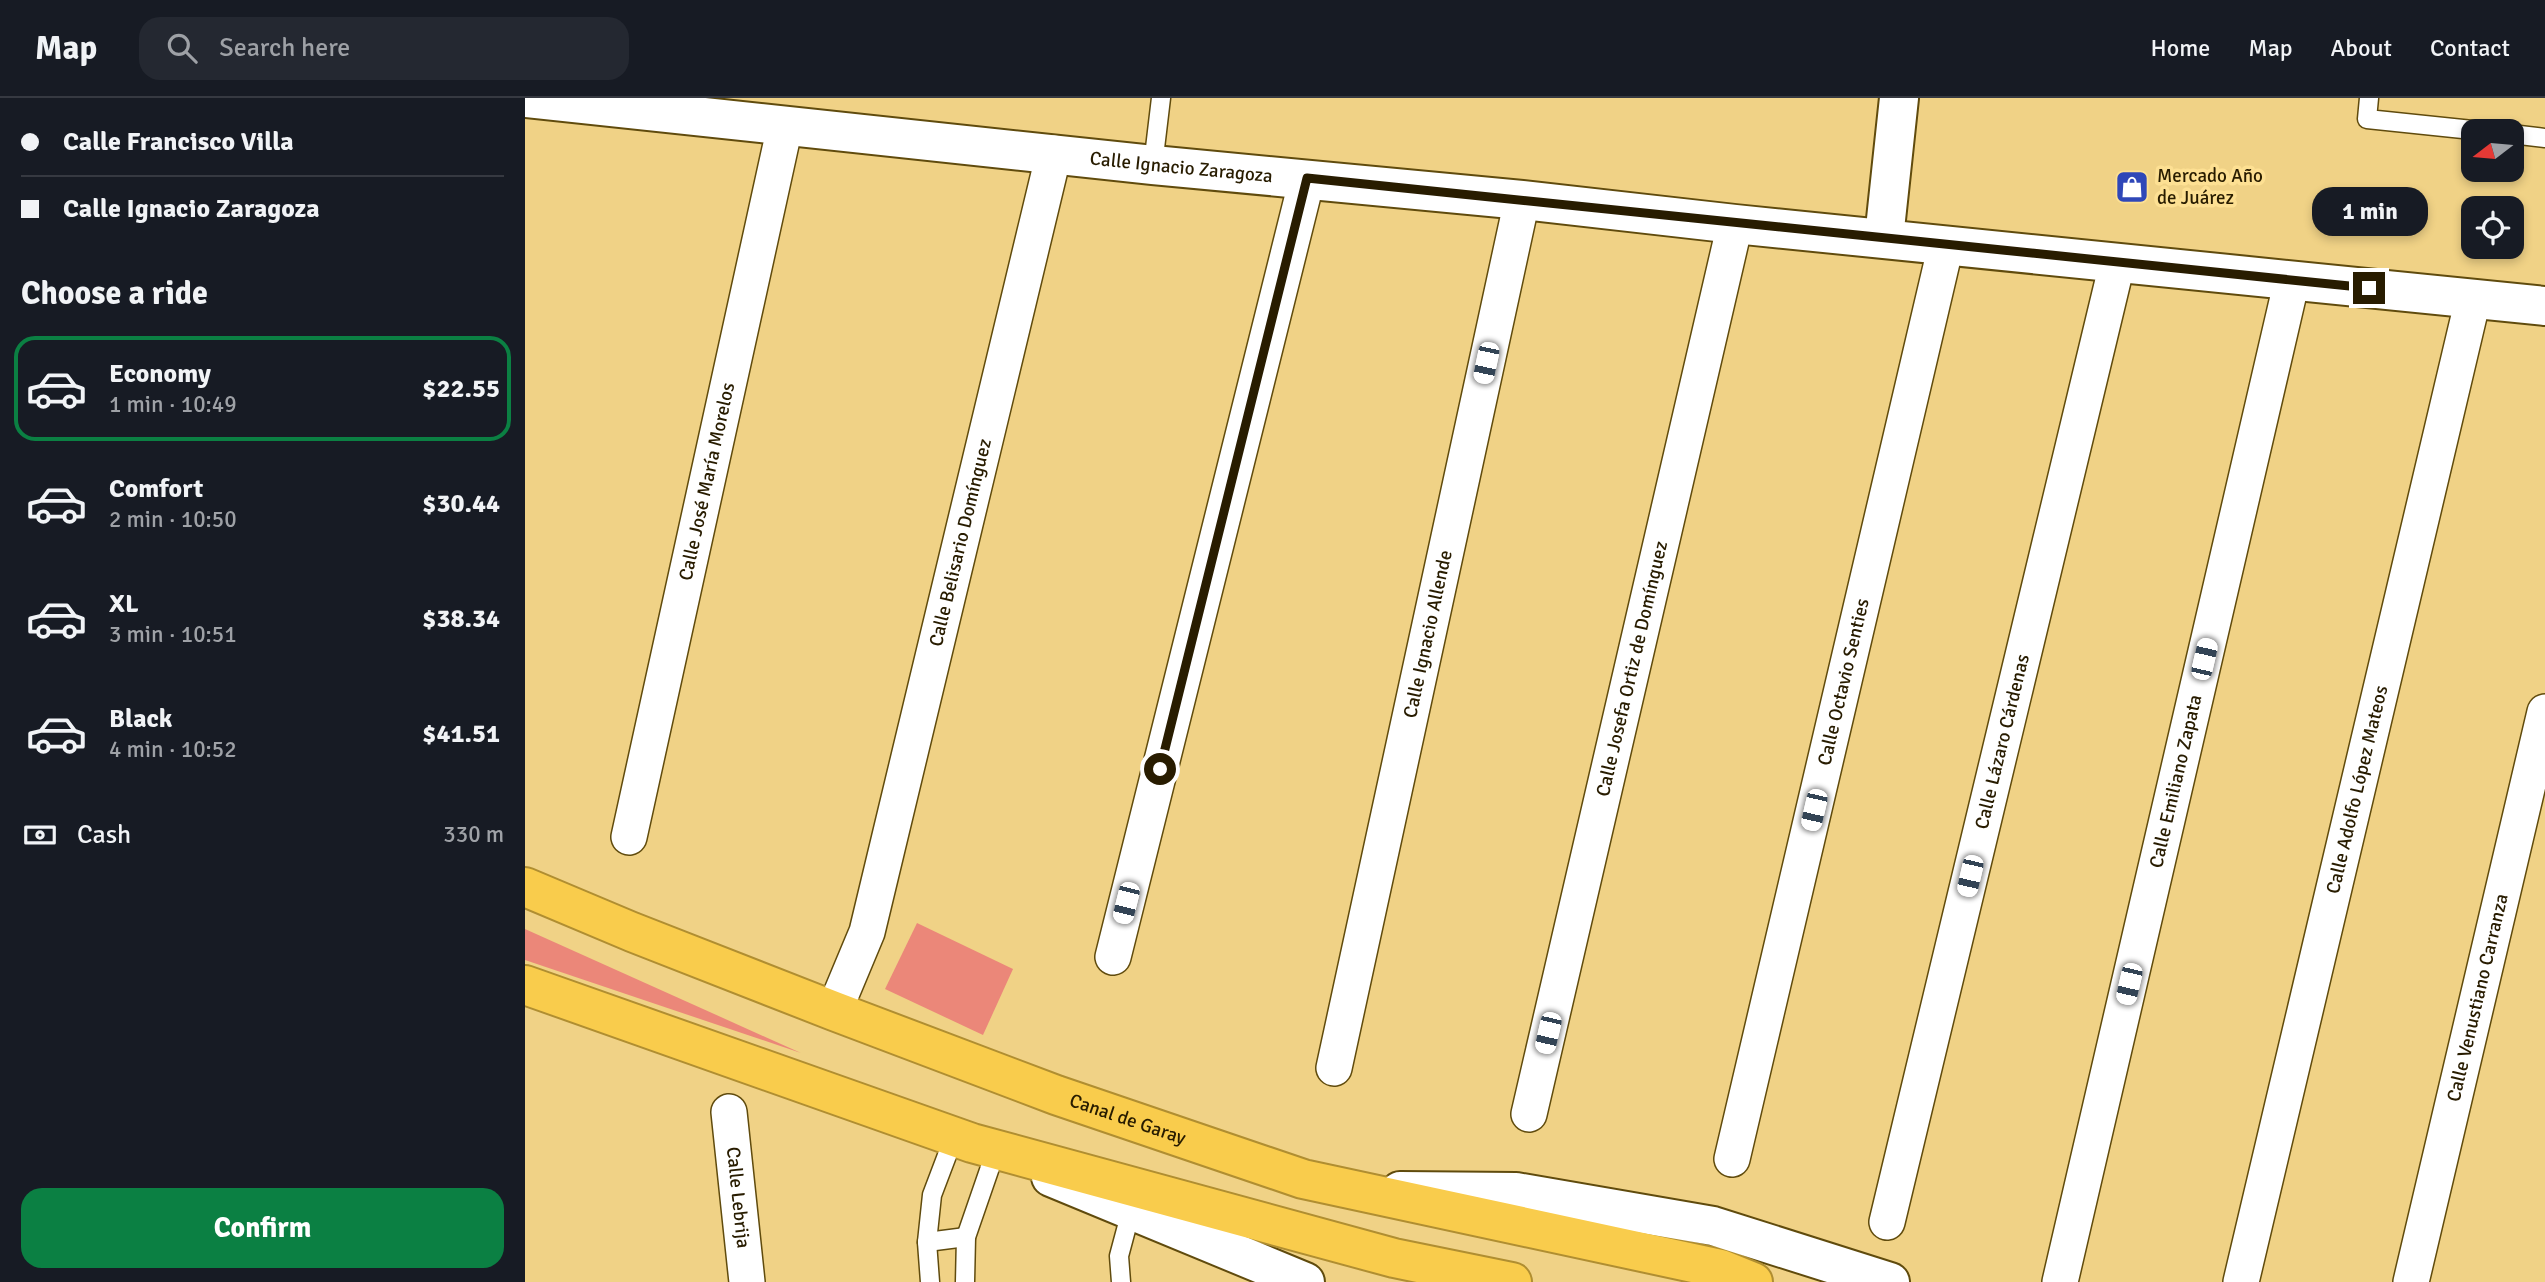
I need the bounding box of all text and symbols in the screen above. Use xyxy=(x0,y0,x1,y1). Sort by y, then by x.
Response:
search box xyxy=(139,17,629,80)
text: Map xyxy=(35,28,97,69)
icon: search xyxy=(163,29,201,67)
text: Search here xyxy=(219,32,350,64)
text: Home xyxy=(2150,33,2210,63)
text: Map xyxy=(2248,33,2293,63)
text: About xyxy=(2331,33,2392,63)
text: Contact xyxy=(2430,33,2510,63)
north arrow xyxy=(2461,119,2523,182)
map controls xyxy=(2461,119,2524,259)
text: Calle Francisco Villa xyxy=(63,126,294,158)
street label: Calle Ignacio Zaragoza xyxy=(1089,146,1274,188)
place label: Mercado Año de Juárez xyxy=(2157,164,2263,210)
shop icon: Mercado Año de Juárez xyxy=(2113,168,2151,206)
callout: 1 min xyxy=(2311,186,2427,236)
text: Calle Ignacio Zaragoza xyxy=(63,193,320,225)
button: locate xyxy=(2461,196,2524,259)
text: 1 min xyxy=(2342,197,2398,226)
route end xyxy=(2353,272,2385,304)
text: Choose a ride xyxy=(21,274,208,313)
car xyxy=(1472,340,1501,386)
icon: car xyxy=(25,357,88,420)
text: Economy xyxy=(109,358,211,390)
text: $22.55 xyxy=(422,373,500,405)
street label: Calle José María Morelos xyxy=(674,380,740,583)
text: 1 min · 10:49 xyxy=(109,390,237,419)
street label: Calle Belisario Domínguez xyxy=(924,436,997,649)
icon: car xyxy=(25,472,88,535)
text: Comfort xyxy=(109,473,203,505)
text: $30.44 xyxy=(422,488,500,520)
text: 2 min · 10:50 xyxy=(109,505,237,534)
street label: Calle Josefa Ortiz de Domínguez xyxy=(1591,539,1673,799)
street label: Calle Ignacio Allende xyxy=(1398,548,1458,720)
icon: car xyxy=(25,587,88,650)
text: XL xyxy=(109,588,139,620)
street label: Calle Octavio Senties xyxy=(1813,596,1875,768)
text: $38.34 xyxy=(422,603,500,635)
text: 3 min · 10:51 xyxy=(109,620,237,649)
car xyxy=(2190,636,2219,682)
street label: Calle Lázaro Cárdenas xyxy=(1970,652,2035,832)
street label: Calle Adolfo López Mateos xyxy=(2321,683,2393,896)
street label: Calle Emiliano Zapata xyxy=(2144,692,2208,870)
icon: car xyxy=(25,702,88,765)
text: Black xyxy=(109,703,172,735)
text: $41.51 xyxy=(422,718,500,750)
text: 4 min · 10:52 xyxy=(109,735,237,764)
route start xyxy=(1144,753,1176,785)
car xyxy=(1800,787,1829,833)
icon: cash xyxy=(21,816,59,854)
text: Cash xyxy=(77,819,131,851)
text: 330 m xyxy=(443,820,504,849)
car xyxy=(1956,853,1985,899)
car xyxy=(1111,880,1142,926)
street label: Calle Venustiano Carranza xyxy=(2442,891,2514,1104)
car xyxy=(2115,961,2144,1007)
car xyxy=(1534,1010,1563,1056)
street label: Canal de Garay xyxy=(1066,1088,1189,1150)
street label: Calle Lebrija xyxy=(721,1146,755,1249)
button: Confirm xyxy=(21,1188,504,1268)

